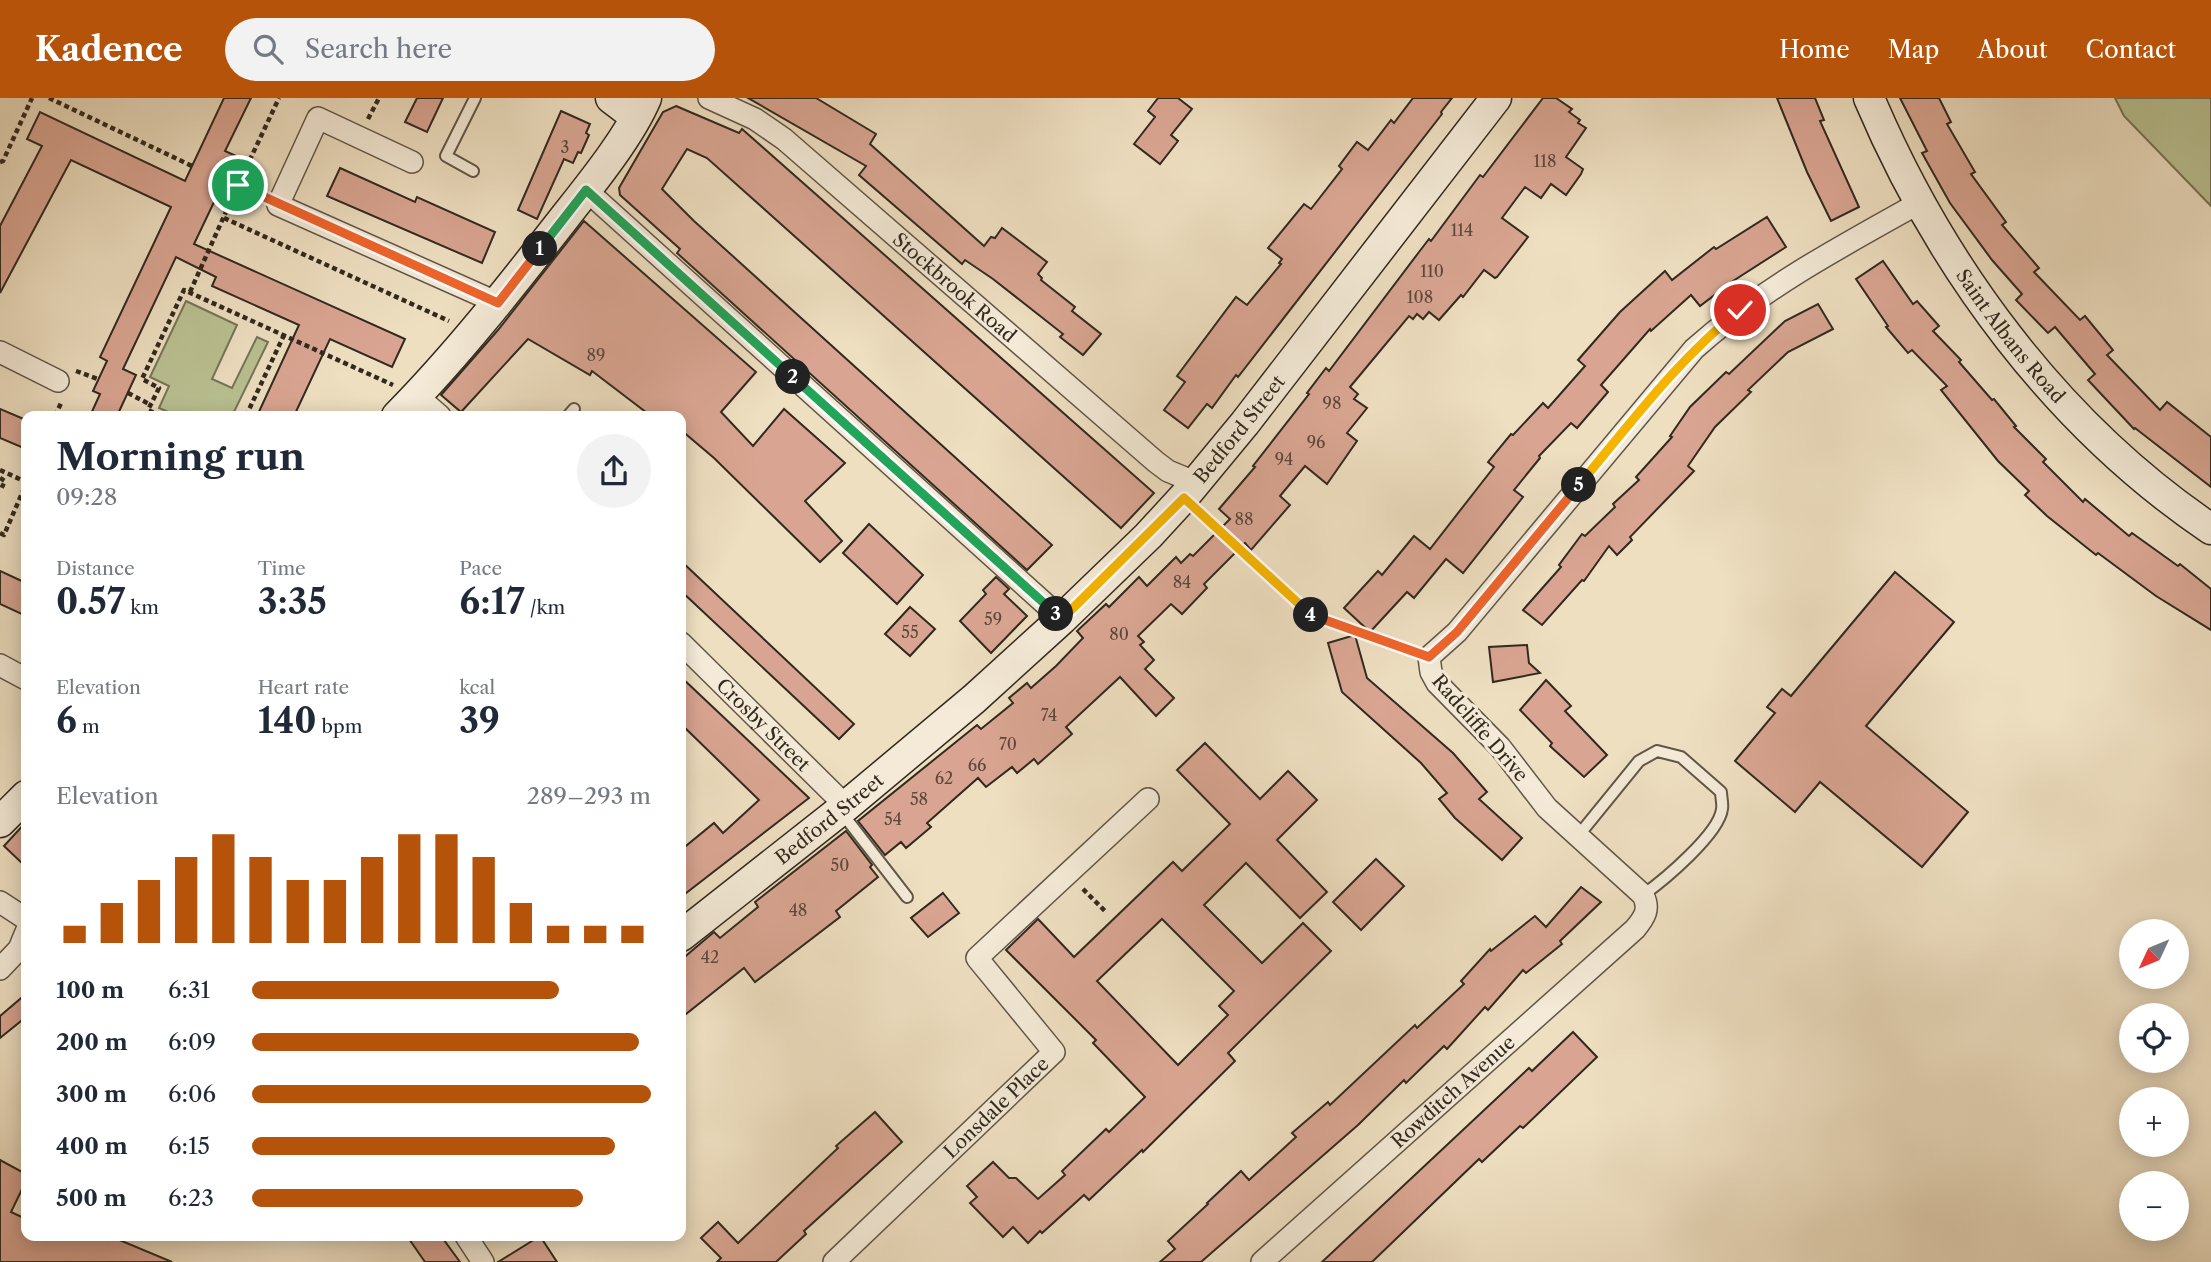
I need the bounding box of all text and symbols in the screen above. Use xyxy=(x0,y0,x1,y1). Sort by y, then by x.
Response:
search box xyxy=(225,18,715,81)
text: Kadence xyxy=(35,29,183,70)
icon: search xyxy=(249,30,287,68)
text: Search here xyxy=(305,33,452,65)
text: Home xyxy=(1779,35,1850,64)
text: Map xyxy=(1888,35,1939,64)
text: About xyxy=(1977,35,2048,64)
text: Contact xyxy=(2086,35,2176,64)
house number: 3 xyxy=(561,137,569,157)
house number: 118 xyxy=(1534,151,1556,171)
pin xyxy=(208,155,268,215)
icon: arrive xyxy=(219,166,257,204)
house number: 114 xyxy=(1451,220,1473,240)
street label: Stockbrook Road xyxy=(888,227,1022,347)
pin: 1 xyxy=(522,232,558,266)
text: 1 xyxy=(535,237,544,260)
house number: 110 xyxy=(1420,261,1444,281)
street label: Saint Albans Road xyxy=(1952,265,2070,408)
pin xyxy=(1710,280,1770,340)
house number: 108 xyxy=(1407,287,1433,307)
icon: check xyxy=(1721,291,1759,329)
house number: 89 xyxy=(587,345,605,365)
pin: 2 xyxy=(776,360,810,394)
text: 2 xyxy=(787,365,798,388)
street label: Bedford Street xyxy=(1189,370,1290,488)
house number: 98 xyxy=(1323,393,1341,413)
house number: 96 xyxy=(1307,432,1325,452)
text: Morning run xyxy=(56,433,305,480)
button: share xyxy=(577,434,651,508)
house number: 94 xyxy=(1275,449,1293,469)
pin: 5 xyxy=(1562,468,1596,502)
text: 5 xyxy=(1573,473,1584,496)
text: 09:28 xyxy=(56,483,117,511)
house number: 88 xyxy=(1235,509,1253,529)
text: Distance xyxy=(56,557,135,580)
text: Time xyxy=(258,557,306,580)
text: Pace xyxy=(459,557,502,580)
house number: 84 xyxy=(1173,572,1191,592)
text: 0.57 xyxy=(56,580,125,623)
text: 3:35 xyxy=(258,580,327,623)
text: 6:17 xyxy=(459,580,525,623)
text: km xyxy=(125,596,159,619)
text: /km xyxy=(525,596,565,619)
pin: 3 xyxy=(1038,596,1074,632)
pin: 4 xyxy=(1294,598,1328,632)
text: 3 xyxy=(1050,602,1061,625)
text: 4 xyxy=(1305,603,1316,626)
house number: 59 xyxy=(984,609,1002,629)
house number: 55 xyxy=(901,622,919,642)
house number: 80 xyxy=(1109,624,1129,644)
street label: Radcliffe Drive xyxy=(1427,670,1533,786)
street label: Crosby Street xyxy=(712,673,815,776)
text: Elevation xyxy=(56,676,141,699)
text: Heart rate xyxy=(258,676,349,699)
text: kcal xyxy=(459,676,495,699)
text: 6 xyxy=(56,699,77,742)
text: 140 xyxy=(258,699,316,742)
text: 39 xyxy=(459,699,500,742)
house number: 74 xyxy=(1041,705,1057,725)
text: m xyxy=(77,715,100,738)
text: bpm xyxy=(316,715,362,738)
house number: 70 xyxy=(999,734,1017,754)
house number: 66 xyxy=(968,755,986,775)
street label: Bedford Street xyxy=(770,768,888,869)
house number: 62 xyxy=(935,768,953,788)
text: Elevation xyxy=(56,782,159,810)
text: 289–293 m xyxy=(527,782,651,810)
house number: 58 xyxy=(910,789,928,809)
house number: 54 xyxy=(884,809,902,829)
house number: 50 xyxy=(831,855,849,875)
house number: 48 xyxy=(789,900,807,920)
north arrow xyxy=(2119,919,2189,989)
map controls xyxy=(2119,919,2189,1241)
house number: 42 xyxy=(701,947,719,967)
text: 100 m xyxy=(56,976,124,1004)
text: 6:31 xyxy=(168,976,210,1004)
button: locate xyxy=(2119,1003,2189,1073)
text: 200 m xyxy=(56,1028,128,1056)
text: 6:09 xyxy=(168,1028,216,1056)
street label: Rowditch Avenue xyxy=(1386,1030,1520,1153)
street label: Lonsdale Place xyxy=(939,1052,1053,1163)
text: 300 m xyxy=(56,1080,127,1108)
text: 6:06 xyxy=(168,1080,216,1108)
button: + xyxy=(2119,1087,2189,1157)
text: 400 m xyxy=(56,1132,128,1160)
text: 6:15 xyxy=(168,1132,210,1160)
button: − xyxy=(2119,1171,2189,1241)
text: 500 m xyxy=(56,1184,127,1212)
text: 6:23 xyxy=(168,1184,214,1212)

